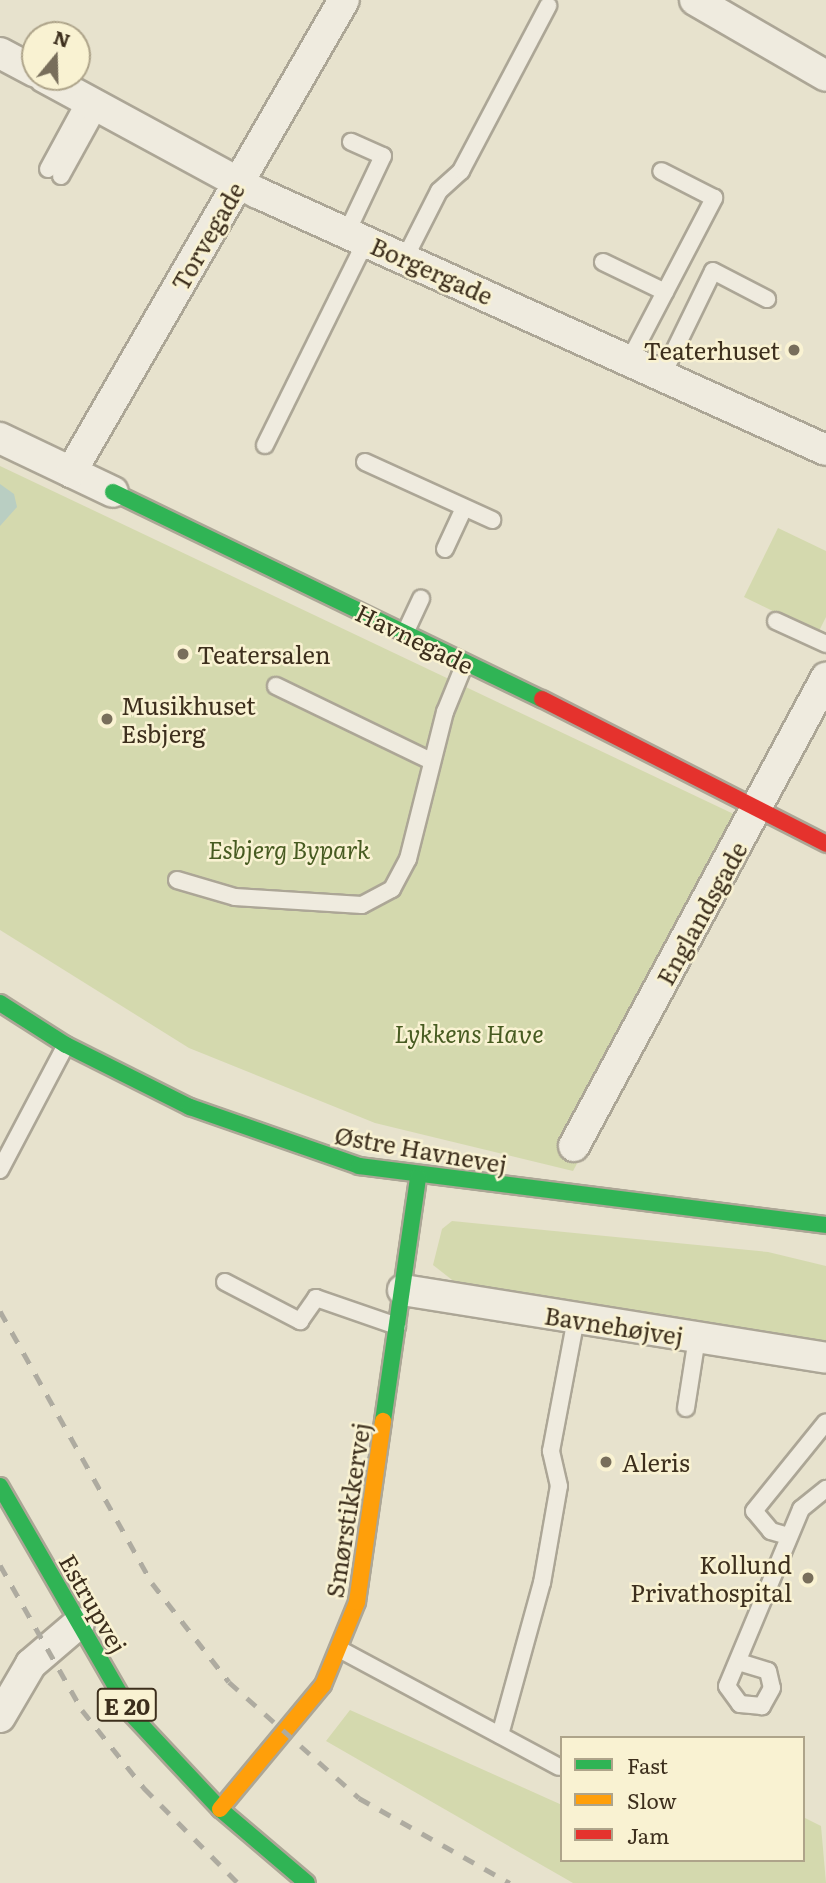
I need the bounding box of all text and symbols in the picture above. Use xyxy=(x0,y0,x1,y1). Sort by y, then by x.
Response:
north arrow xyxy=(21,21,91,91)
text: N xyxy=(50,22,74,54)
street label: Torvegade xyxy=(164,177,250,295)
street label: Borgergade xyxy=(367,230,497,310)
place label: Teaterhuset xyxy=(643,336,780,364)
marker: Teaterhuset xyxy=(786,342,802,358)
street label: Havnegade xyxy=(351,597,479,679)
place label: Teatersalen xyxy=(197,640,331,668)
marker: Teatersalen xyxy=(175,646,191,662)
place label: Musikhuset Esbjerg xyxy=(121,691,256,747)
marker: Musikhuset Esbjerg xyxy=(99,711,115,727)
park label: Esbjerg Bypark xyxy=(208,835,370,863)
street label: Englandsgade xyxy=(650,836,752,990)
park label: Lykkens Have xyxy=(394,1019,544,1047)
street label: Østre Havnevej xyxy=(333,1120,509,1178)
street label: Bavnehøjvej xyxy=(543,1300,685,1350)
street label: Smørstikkervej xyxy=(319,1420,375,1600)
place label: Aleris xyxy=(622,1448,690,1476)
marker: Aleris xyxy=(596,1452,616,1472)
street label: Estrupvej xyxy=(54,1548,134,1658)
place label: Kollund Privathospital xyxy=(630,1550,792,1606)
marker: Kollund Privathospital xyxy=(798,1568,818,1588)
road number: E 20 xyxy=(96,1686,158,1724)
legend xyxy=(560,1736,805,1862)
text: Fast xyxy=(627,1749,668,1780)
text: Slow xyxy=(627,1784,677,1815)
text: Jam xyxy=(627,1819,669,1850)

